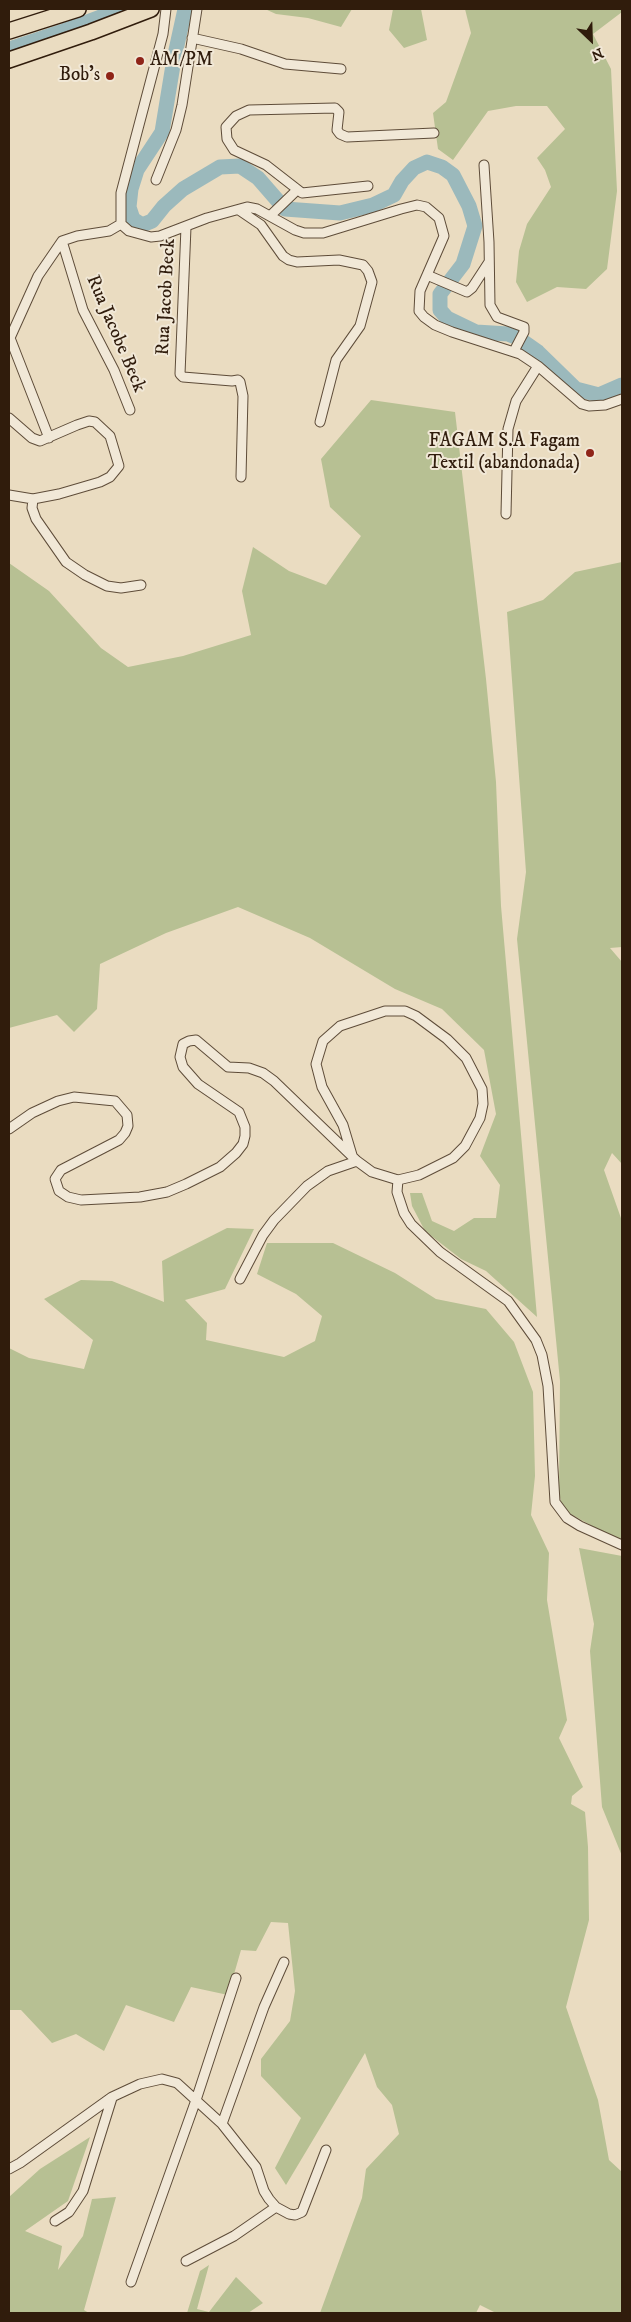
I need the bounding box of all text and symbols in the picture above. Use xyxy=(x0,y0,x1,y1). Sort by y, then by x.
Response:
north arrow xyxy=(566,15,616,65)
text: N xyxy=(588,43,606,64)
place label: AM/PM xyxy=(150,50,213,72)
marker: AM/PM xyxy=(134,55,146,67)
place label: Bob's xyxy=(59,65,100,87)
marker: Bob's xyxy=(104,70,116,82)
street label: Rua Jacob Beck xyxy=(153,238,181,356)
street label: Rua Jacobe Beck xyxy=(80,272,150,396)
place label: FAGAM S.A Fagam Textil (abandonada) xyxy=(428,431,580,475)
marker: FAGAM S.A Fagam Textil (abandonada) xyxy=(584,447,596,459)

